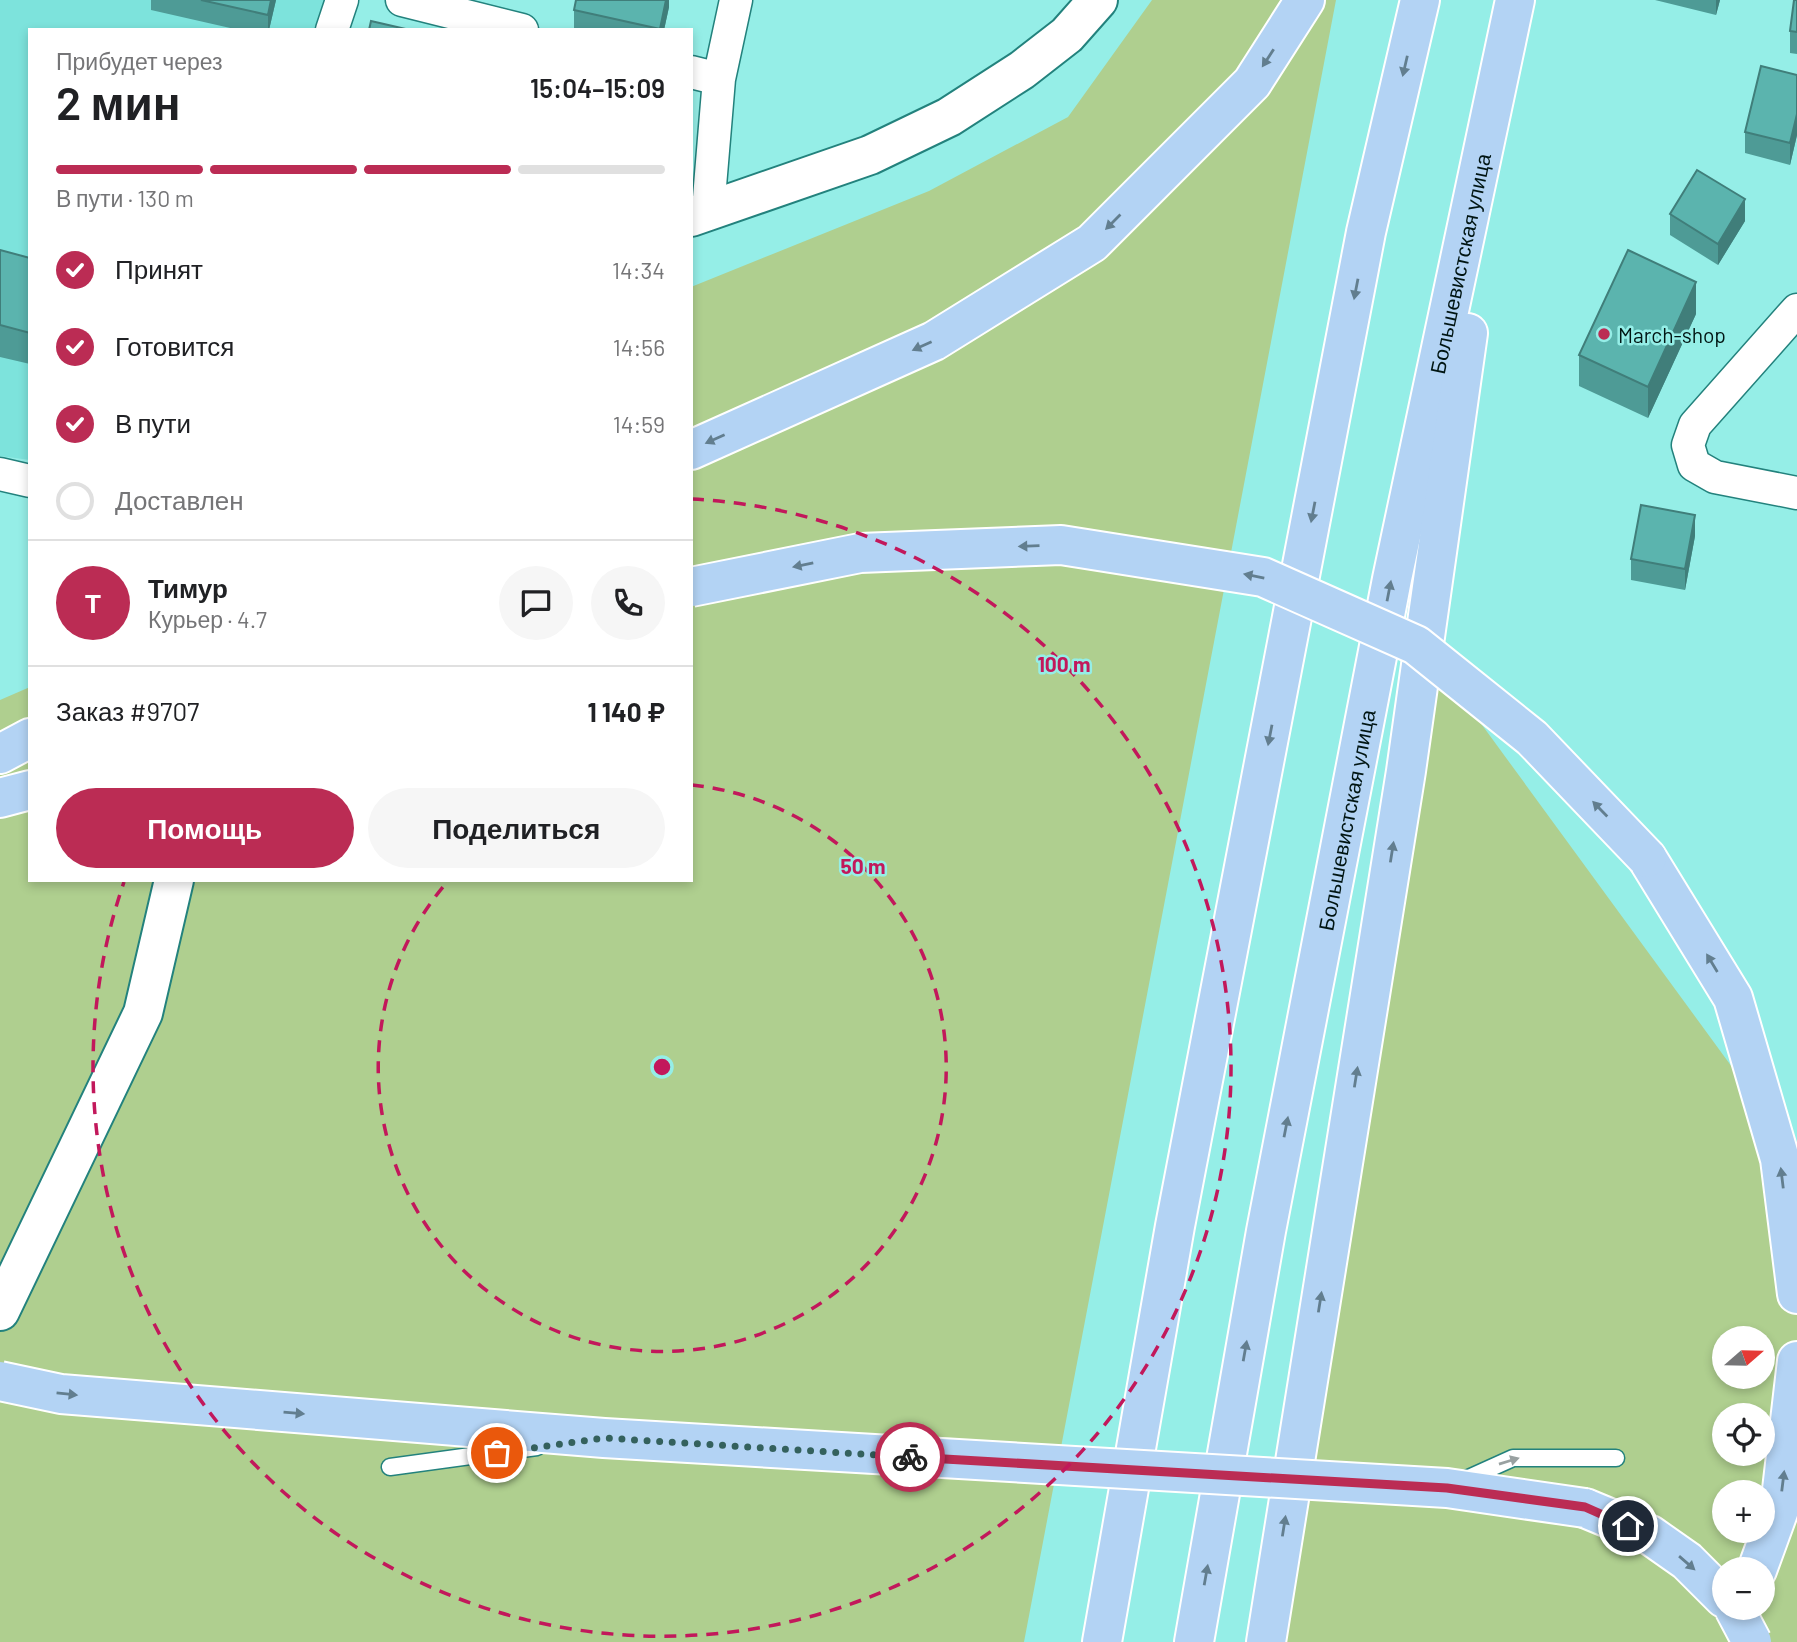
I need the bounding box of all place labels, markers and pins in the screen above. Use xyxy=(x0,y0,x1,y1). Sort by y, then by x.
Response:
place label: March-shop xyxy=(1618,322,1726,347)
marker: March-shop xyxy=(1596,326,1612,342)
centre of rings xyxy=(650,1055,674,1079)
pin xyxy=(467,1423,527,1483)
pin xyxy=(1598,1496,1658,1556)

